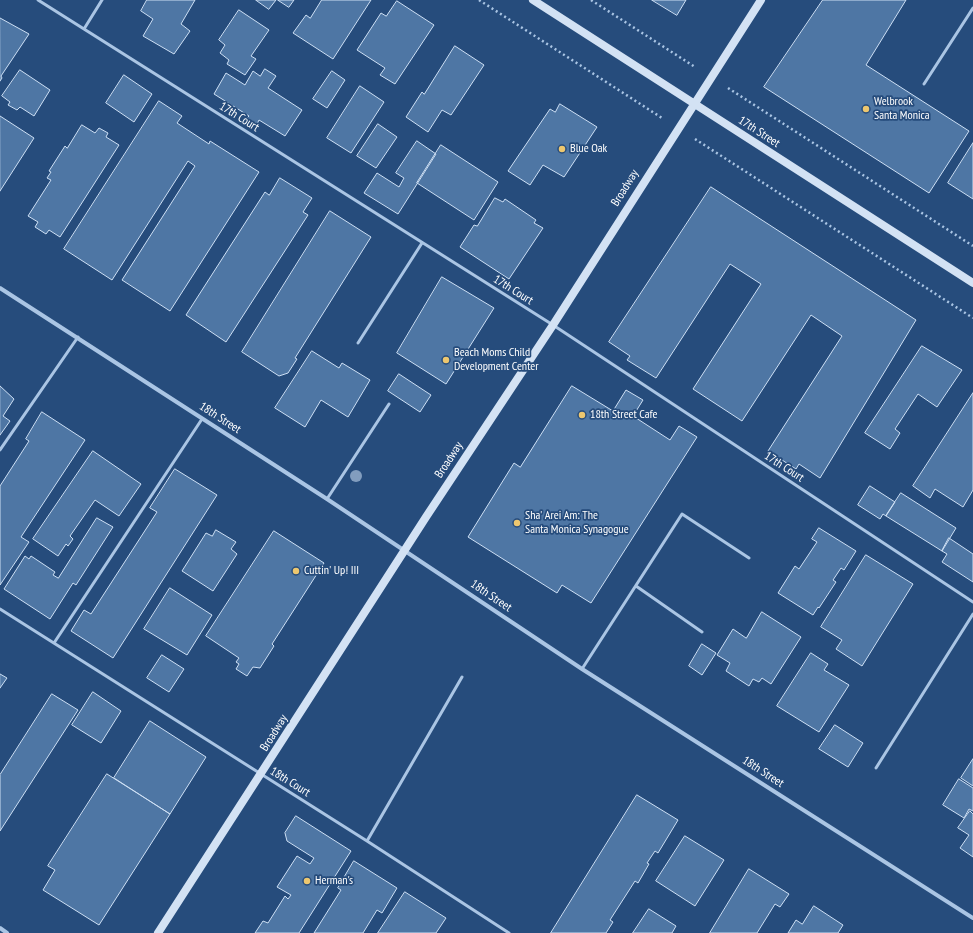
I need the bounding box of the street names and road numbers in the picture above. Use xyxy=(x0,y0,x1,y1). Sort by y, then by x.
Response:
street label: 17th Court xyxy=(216,99,262,135)
street label: 17th Street xyxy=(736,113,782,151)
street label: Broadway xyxy=(608,167,642,209)
street label: 17th Court xyxy=(490,272,536,308)
street label: 18th Street xyxy=(196,399,244,437)
street label: Broadway xyxy=(432,439,466,481)
street label: 17th Court xyxy=(762,449,806,485)
street label: 18th Street xyxy=(468,577,514,615)
street label: Broadway xyxy=(257,712,291,754)
street label: 18th Street xyxy=(739,753,787,791)
street label: 18th Court xyxy=(267,764,313,800)

